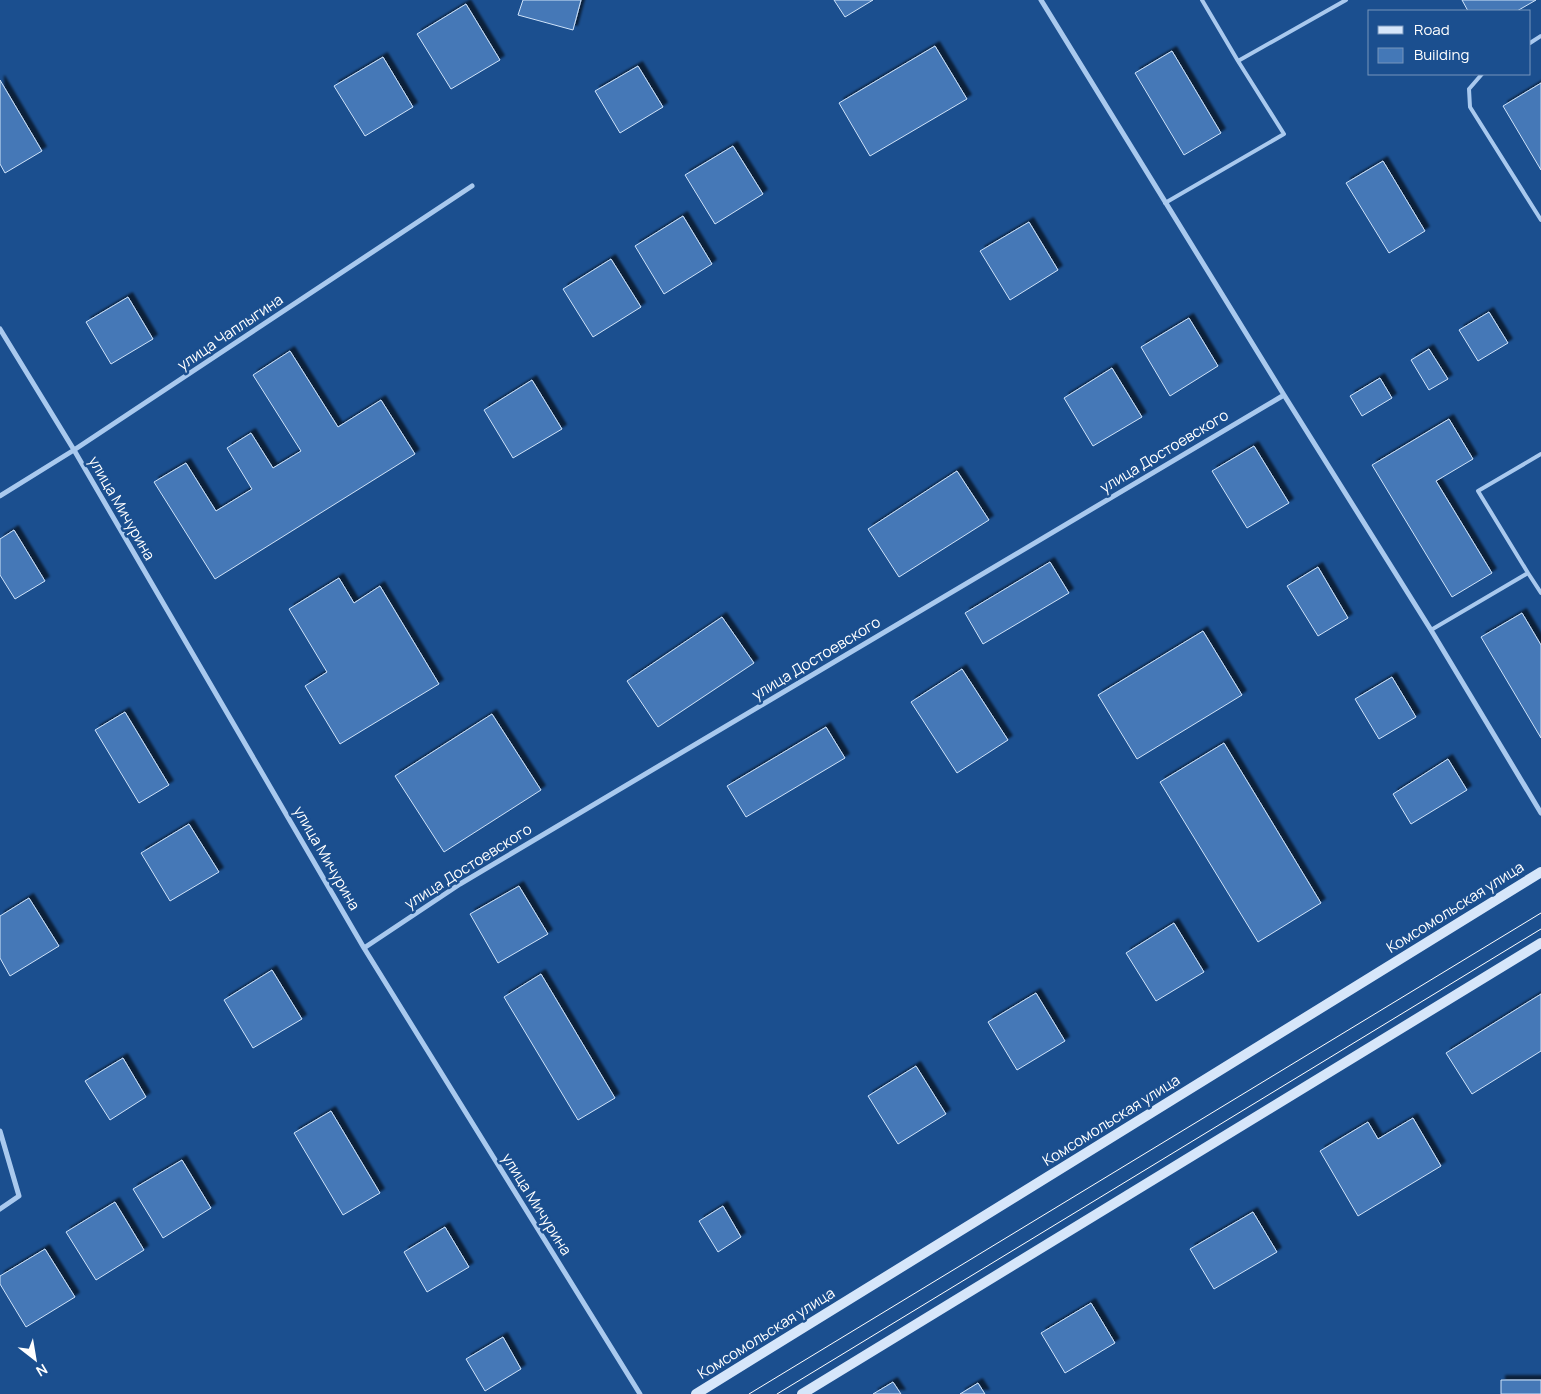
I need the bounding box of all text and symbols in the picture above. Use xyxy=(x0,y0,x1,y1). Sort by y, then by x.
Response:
legend xyxy=(1368,10,1531,75)
text: Road xyxy=(1414,19,1450,40)
text: Building xyxy=(1414,44,1469,65)
street label: улица Чаплыгина xyxy=(173,289,287,375)
street label: улица Достоевского xyxy=(1096,404,1232,498)
street label: улица Мичурина xyxy=(84,452,160,564)
street label: улица Достоевского xyxy=(748,611,884,705)
street label: улица Мичурина xyxy=(289,802,365,914)
street label: улица Достоевского xyxy=(400,818,536,914)
street label: Комсомольская улица xyxy=(1382,856,1528,958)
street label: Комсомольская улица xyxy=(1038,1069,1184,1171)
street label: улица Мичурина xyxy=(497,1149,577,1259)
street label: Комсомольская улица xyxy=(693,1282,839,1384)
north arrow xyxy=(10,1334,60,1384)
text: N xyxy=(33,1360,51,1381)

